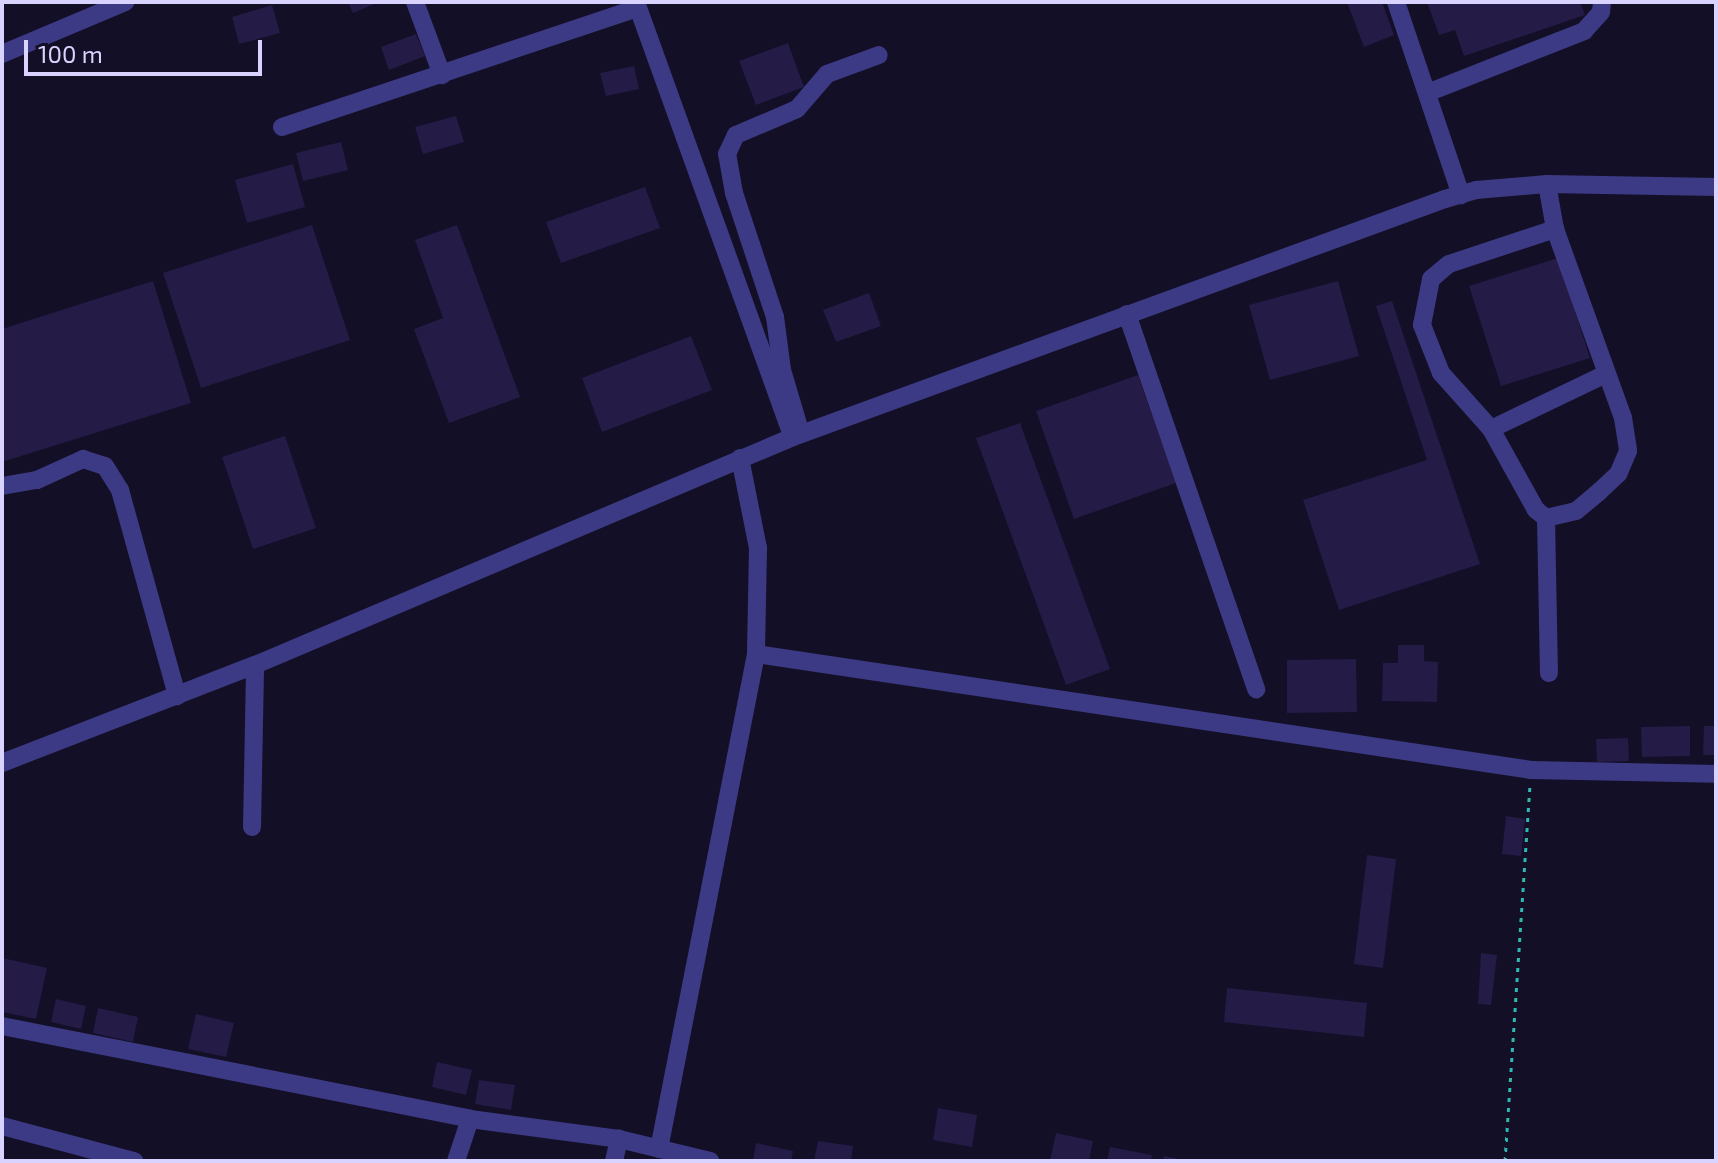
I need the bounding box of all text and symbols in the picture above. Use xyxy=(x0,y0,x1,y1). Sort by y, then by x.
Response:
scale bar xyxy=(28,24,266,74)
text: 100 m xyxy=(38,39,103,68)

